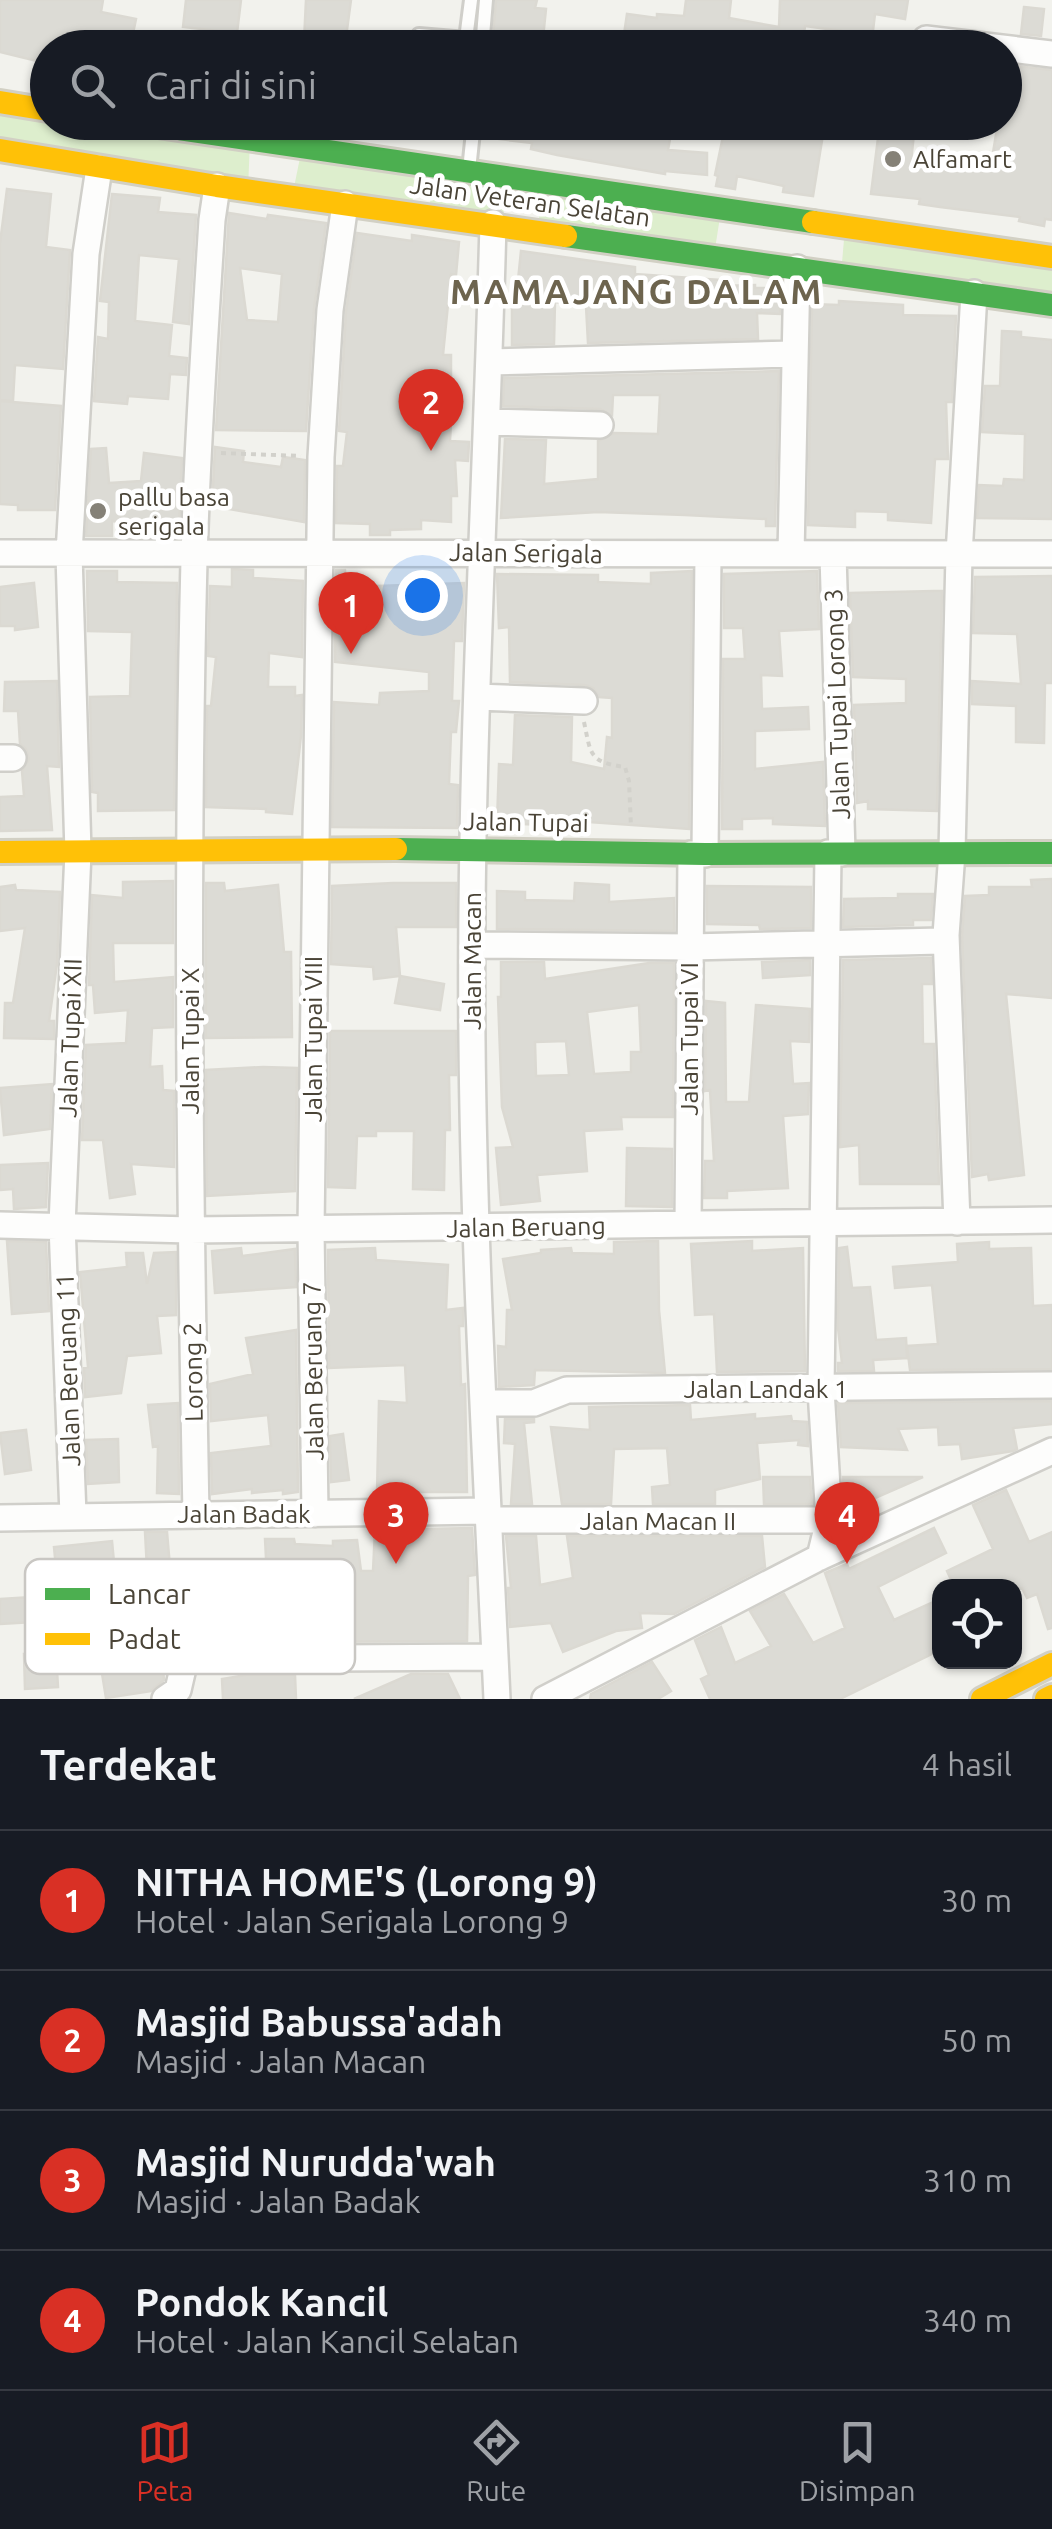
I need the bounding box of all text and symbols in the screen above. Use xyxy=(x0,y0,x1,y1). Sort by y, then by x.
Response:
search box xyxy=(30,30,1022,140)
icon: search xyxy=(65,58,120,113)
text: Cari di sini xyxy=(145,64,317,106)
place label: Alfamart xyxy=(913,145,1012,173)
marker: Alfamart xyxy=(882,148,904,170)
street label: Jalan Veteran Selatan xyxy=(408,170,652,232)
district label: MAMAJANG DALAM xyxy=(450,271,824,311)
pin: 2 xyxy=(398,368,464,451)
place label: pallu basa serigala xyxy=(118,483,230,540)
marker: pallu basa serigala xyxy=(87,500,109,522)
street label: Jalan Serigala xyxy=(449,538,603,568)
your location xyxy=(397,570,448,621)
pin: 1 xyxy=(318,572,384,654)
street label: Jalan Tupai Lorong 3 xyxy=(819,588,855,820)
street label: Jalan Tupai xyxy=(463,807,589,837)
street label: Jalan Macan xyxy=(458,892,486,1030)
street label: Jalan Tupai VIII xyxy=(299,956,327,1122)
street label: Jalan Tupai XII xyxy=(53,958,87,1118)
street label: Jalan Tupai VI xyxy=(675,962,703,1116)
street label: Jalan Tupai X xyxy=(176,968,204,1114)
street label: Jalan Beruang xyxy=(446,1212,606,1242)
street label: Jalan Beruang 11 xyxy=(51,1273,85,1467)
street label: Jalan Beruang 7 xyxy=(297,1281,329,1461)
street label: Lorong 2 xyxy=(178,1322,208,1422)
street label: Jalan Landak 1 xyxy=(684,1375,848,1403)
pin: 3 xyxy=(364,1482,428,1564)
pin: 4 xyxy=(814,1482,880,1564)
street label: Jalan Badak xyxy=(177,1500,311,1528)
street label: Jalan Macan II xyxy=(580,1507,736,1535)
legend xyxy=(25,1559,355,1674)
text: Lancar xyxy=(108,1578,191,1609)
map controls xyxy=(932,1579,1022,1669)
button: locate xyxy=(932,1579,1022,1669)
text: Padat xyxy=(108,1623,181,1654)
text: Terdekat xyxy=(40,1741,217,1788)
text: 4 hasil xyxy=(922,1746,1012,1782)
text: NITHA HOME'S (Lorong 9) xyxy=(135,1861,598,1903)
text: 1 xyxy=(63,1882,82,1918)
text: 30 m xyxy=(941,1882,1012,1918)
text: Hotel · Jalan Serigala Lorong 9 xyxy=(135,1903,569,1939)
text: Masjid Babussa'adah xyxy=(135,2001,503,2043)
text: 2 xyxy=(63,2022,82,2058)
text: 50 m xyxy=(941,2022,1012,2058)
text: Masjid · Jalan Macan xyxy=(135,2043,426,2079)
text: Masjid Nurudda'wah xyxy=(135,2141,496,2183)
text: 3 xyxy=(63,2162,82,2198)
text: 310 m xyxy=(923,2162,1012,2198)
text: Masjid · Jalan Badak xyxy=(135,2183,421,2219)
text: Pondok Kancil xyxy=(135,2281,388,2323)
text: 4 xyxy=(63,2302,82,2338)
text: 340 m xyxy=(923,2302,1012,2338)
text: Hotel · Jalan Kancil Selatan xyxy=(135,2323,519,2359)
tab: Peta xyxy=(136,2415,193,2506)
tab: Rute xyxy=(466,2415,526,2506)
tab: Disimpan xyxy=(799,2415,916,2506)

